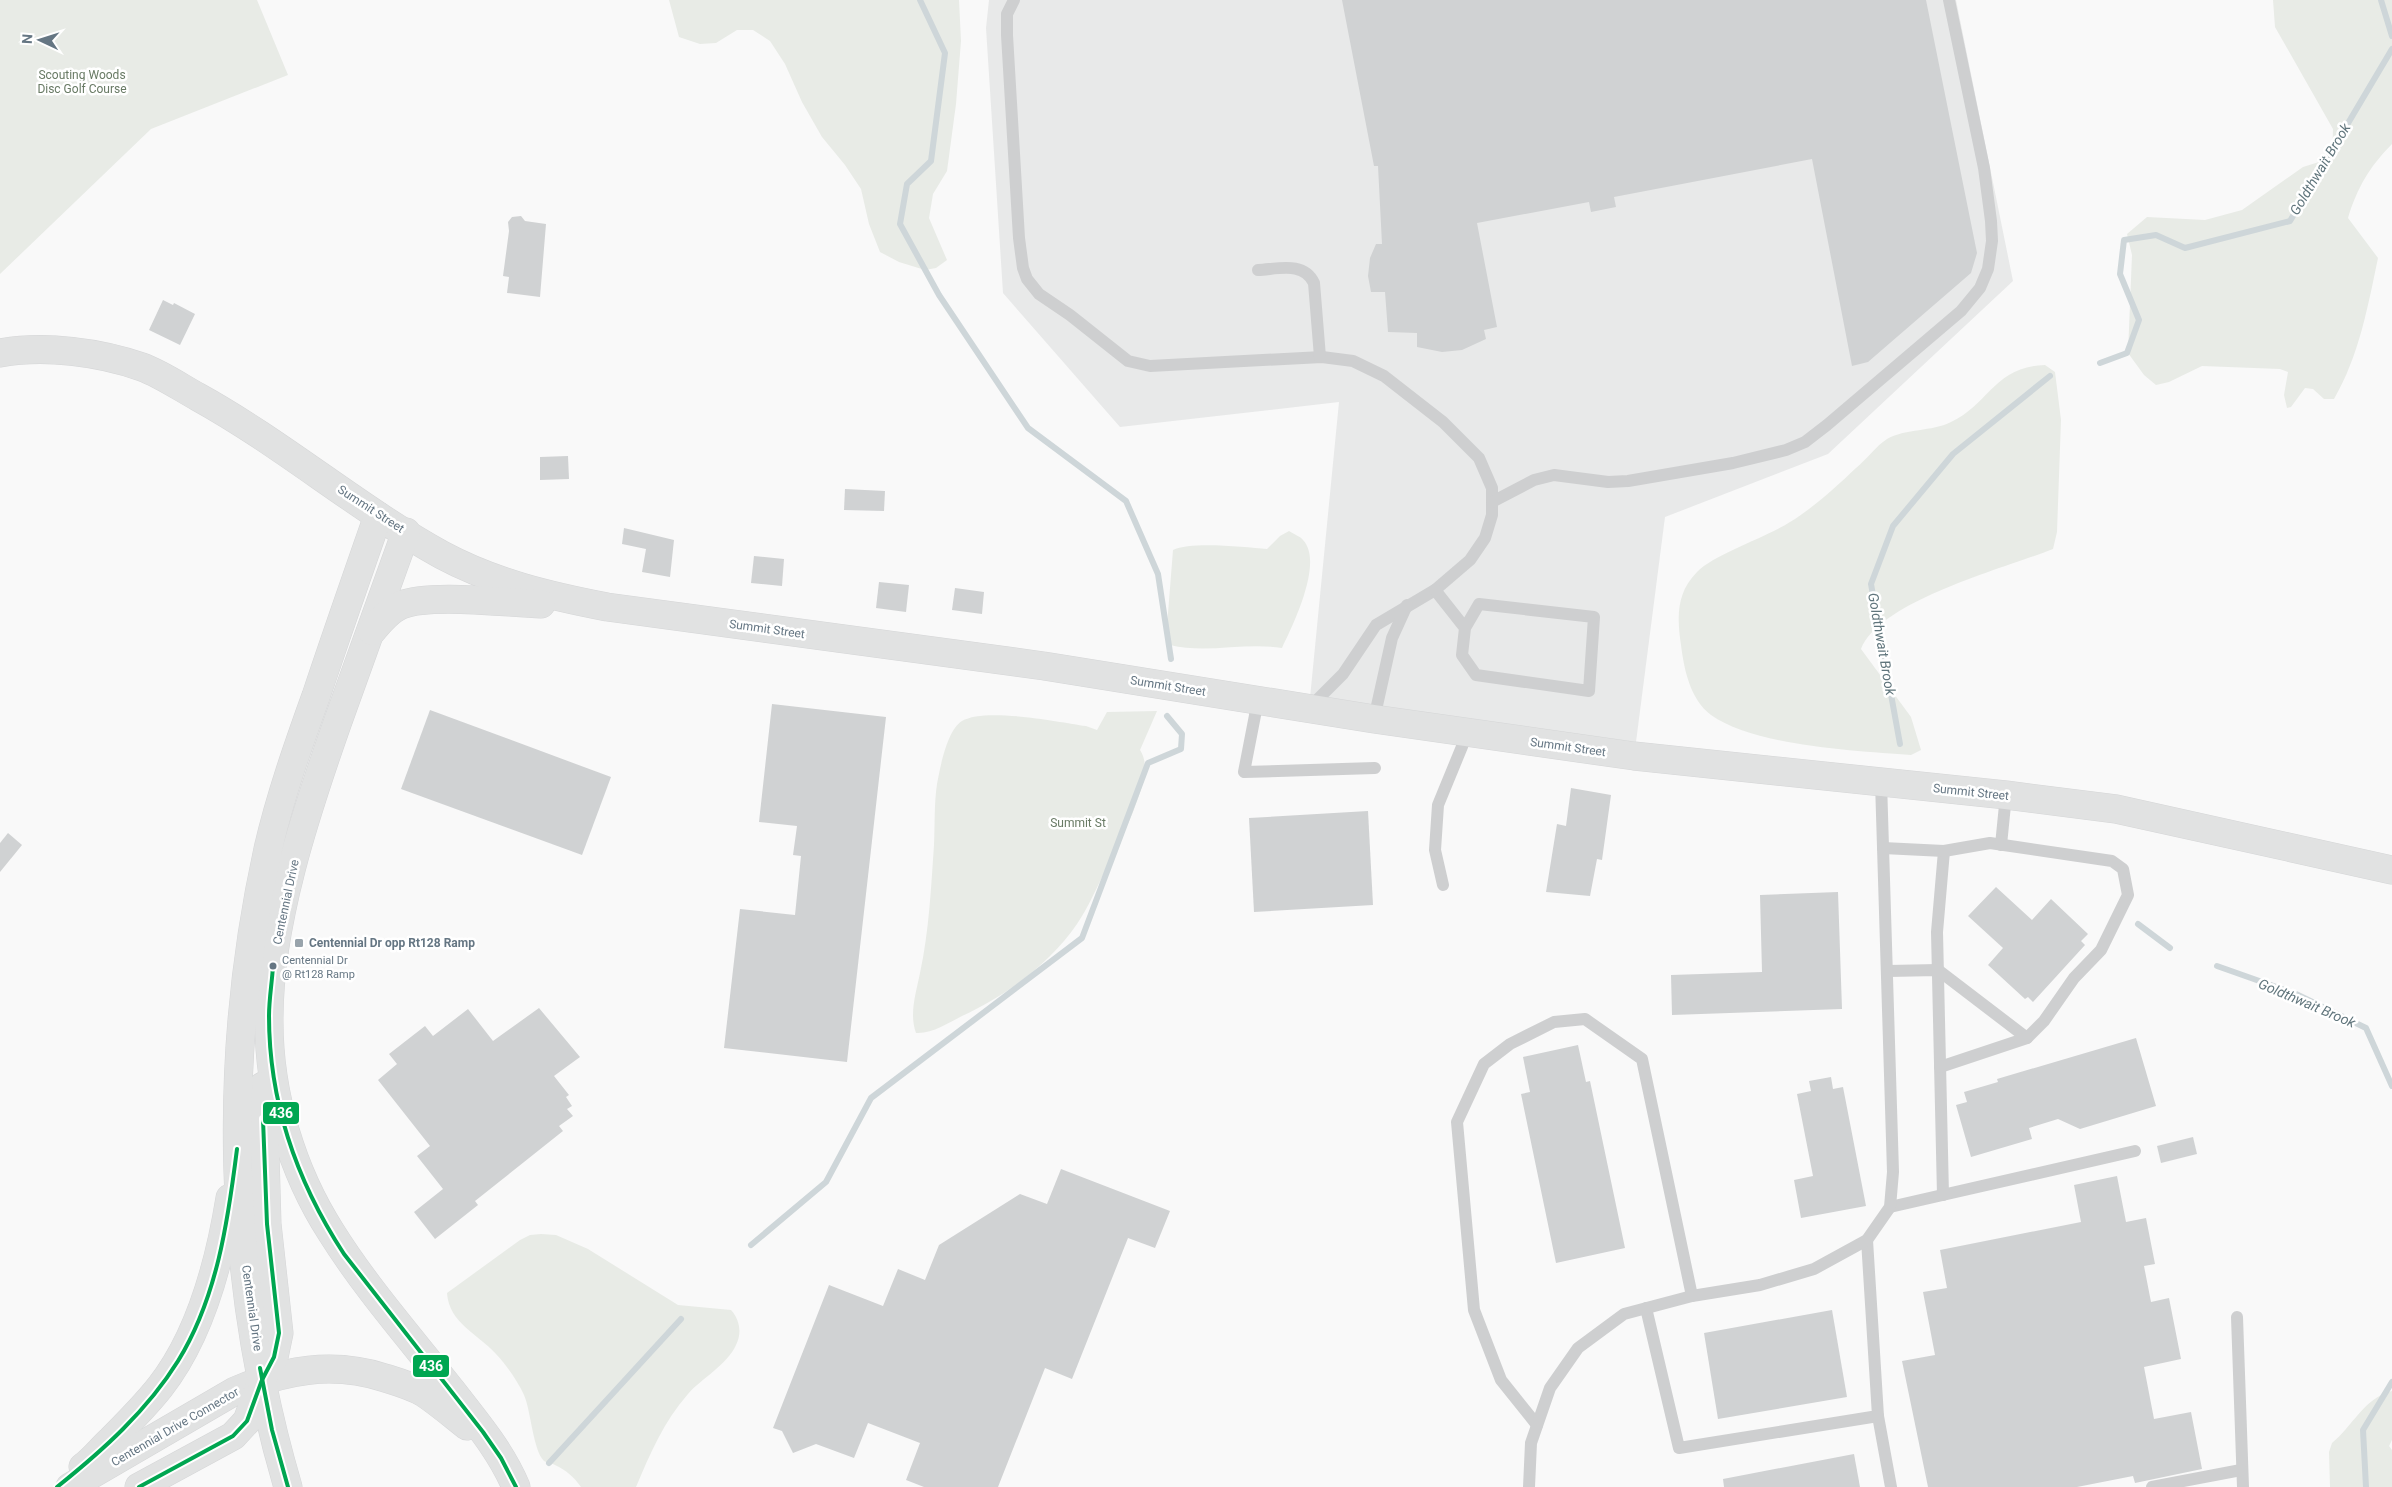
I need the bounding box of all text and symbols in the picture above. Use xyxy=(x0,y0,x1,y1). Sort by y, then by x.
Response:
north arrow xyxy=(15,15,65,65)
text: N xyxy=(19,34,35,45)
park label: Scouting Woods Disc Golf Course xyxy=(37,68,127,96)
water label: Goldthwait Brook xyxy=(2286,119,2354,218)
street label: Summit Street xyxy=(335,482,407,536)
water label: Goldthwait Brook xyxy=(1865,591,1899,698)
street label: Summit Street xyxy=(728,617,806,641)
street label: Summit Street xyxy=(1129,673,1207,699)
street label: Summit Street xyxy=(1529,735,1607,759)
street label: Summit Street xyxy=(1932,781,2010,803)
park label: Summit St xyxy=(1050,816,1106,830)
street label: Centennial Drive xyxy=(270,858,302,946)
place label: Centennial Dr opp Rt128 Ramp xyxy=(309,936,475,950)
marker: Centennial Dr opp Rt128 Ramp xyxy=(293,937,305,949)
place label: Centennial Dr @ Rt128 Ramp xyxy=(282,954,355,981)
marker: Centennial Dr @ Rt128 Ramp xyxy=(268,961,278,971)
water label: Goldthwait Brook xyxy=(2256,975,2359,1031)
line badge: 436 xyxy=(262,1101,300,1125)
text: 436 xyxy=(269,1105,293,1121)
street label: Centennial Drive xyxy=(239,1264,265,1352)
line badge: 436 xyxy=(412,1354,450,1378)
text: 436 xyxy=(419,1358,443,1374)
street label: Centennial Drive Connector xyxy=(109,1385,241,1469)

